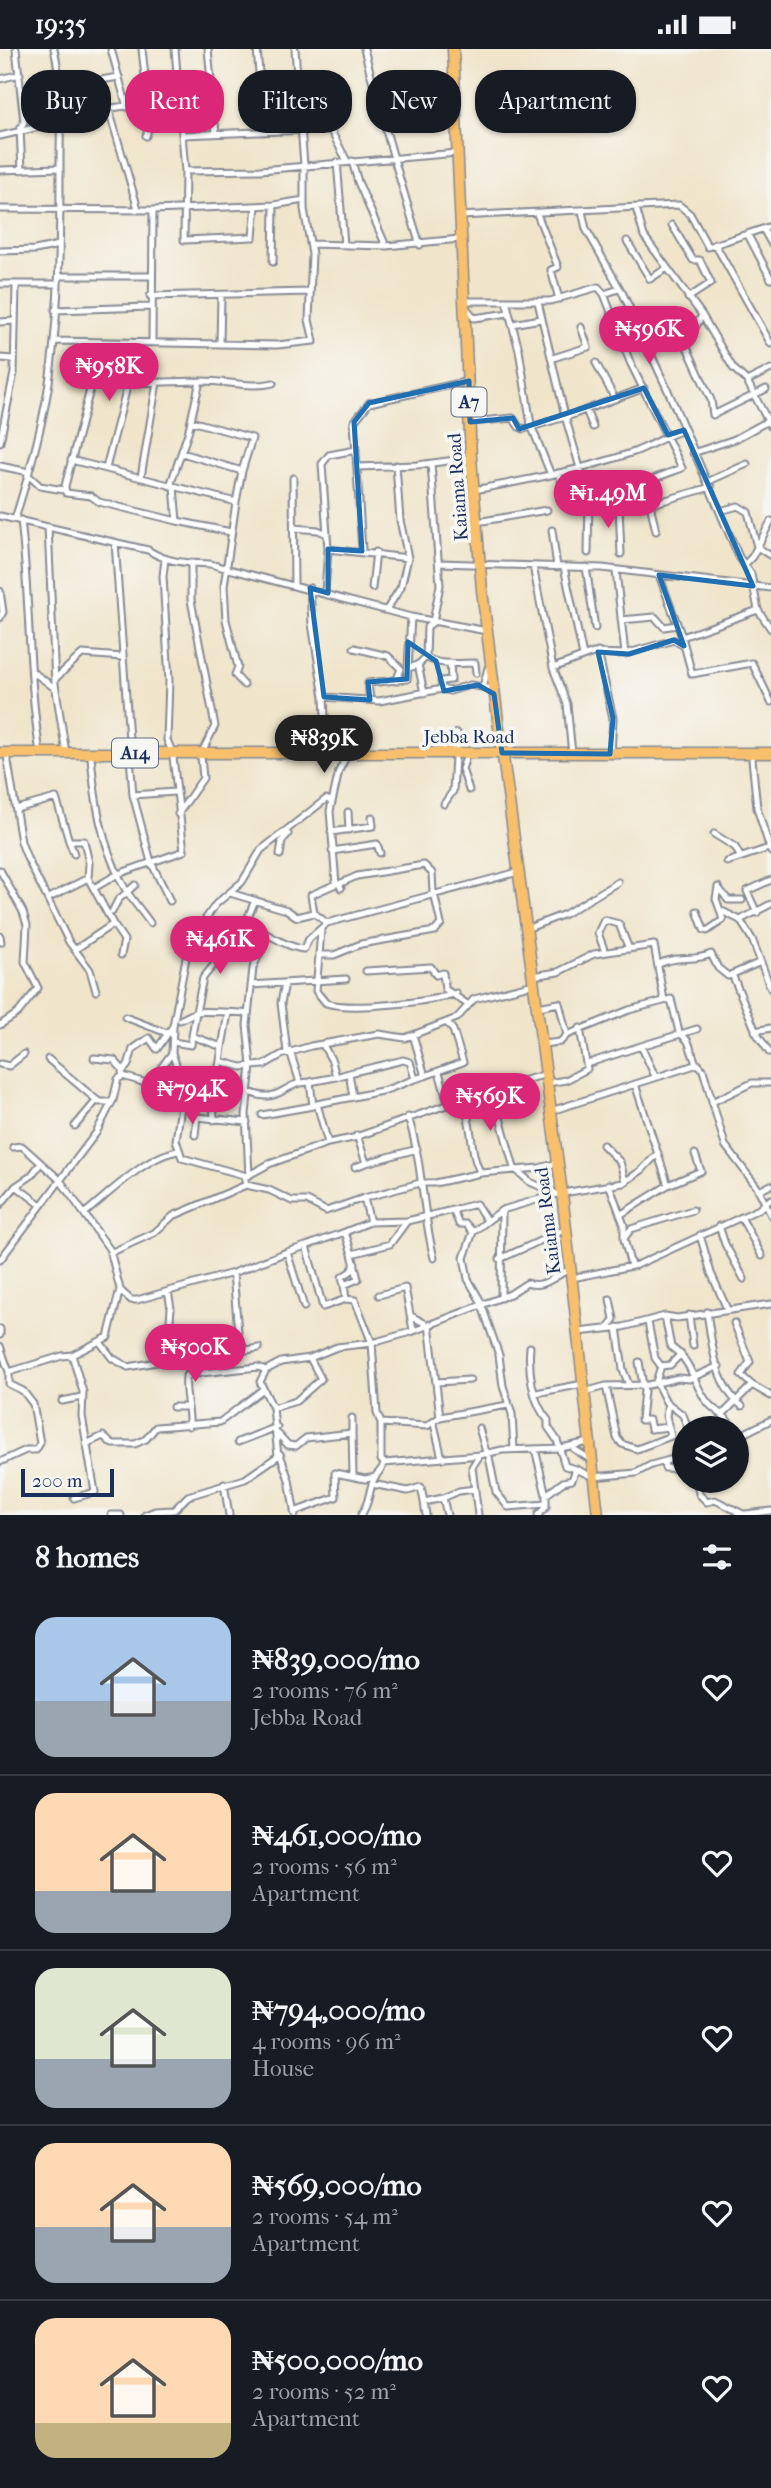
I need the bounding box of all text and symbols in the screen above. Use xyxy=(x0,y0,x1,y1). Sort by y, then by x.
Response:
text: 19:35 xyxy=(35,9,86,40)
chip: Buy xyxy=(21,70,111,133)
chip: Rent xyxy=(125,70,224,133)
chip: Filters xyxy=(238,70,352,133)
chip: New xyxy=(366,70,461,133)
chip: Apartment xyxy=(475,70,636,133)
pin: ₦596K xyxy=(600,307,698,366)
text: ₦596K xyxy=(615,315,683,342)
pin: ₦958K xyxy=(60,343,158,403)
text: ₦958K xyxy=(76,352,142,379)
road number: A7 xyxy=(452,387,486,417)
street label: Kaiama Road xyxy=(443,432,473,542)
pin: ₦1.49M xyxy=(551,470,665,530)
text: ₦1.49M xyxy=(570,479,646,506)
pin: ₦839K xyxy=(275,715,373,775)
text: ₦839K xyxy=(291,724,357,751)
street label: Jebba Road xyxy=(421,726,515,748)
road number: A14 xyxy=(112,739,158,767)
pin: ₦461K xyxy=(171,916,269,976)
text: ₦461K xyxy=(186,925,254,952)
pin: ₦794K xyxy=(143,1067,241,1126)
pin: ₦569K xyxy=(441,1073,539,1133)
text: ₦794K xyxy=(157,1075,227,1102)
text: ₦569K xyxy=(456,1082,524,1109)
street label: Kaiama Road xyxy=(530,1165,566,1276)
pin: ₦500K xyxy=(146,1325,244,1384)
text: ₦500K xyxy=(161,1333,229,1360)
map controls xyxy=(672,1416,749,1493)
button: layers xyxy=(672,1416,749,1493)
scale bar xyxy=(21,1466,114,1498)
text: 200 m xyxy=(32,1470,83,1492)
icon: filters xyxy=(698,1538,736,1576)
text: 8 homes xyxy=(35,1540,139,1575)
text: ₦839,000/mo xyxy=(252,1642,420,1677)
icon: home xyxy=(91,1645,175,1729)
icon: heart xyxy=(698,1668,736,1706)
text: 2 rooms · 76 m² xyxy=(252,1677,398,1704)
text: Jebba Road xyxy=(252,1704,362,1731)
text: ₦461,000/mo xyxy=(252,1818,421,1853)
icon: home xyxy=(91,1821,175,1905)
icon: heart xyxy=(698,1844,736,1882)
text: 2 rooms · 56 m² xyxy=(252,1853,397,1880)
text: Apartment xyxy=(252,1880,360,1907)
text: ₦794,000/mo xyxy=(252,1993,425,2028)
icon: home xyxy=(91,1996,175,2080)
icon: heart xyxy=(698,2019,736,2057)
text: 4 rooms · 96 m² xyxy=(252,2028,401,2055)
text: House xyxy=(252,2055,314,2082)
text: ₦569,000/mo xyxy=(252,2168,422,2203)
icon: home xyxy=(91,2171,175,2255)
icon: heart xyxy=(698,2194,736,2232)
text: 2 rooms · 54 m² xyxy=(252,2203,398,2230)
text: Apartment xyxy=(252,2230,360,2257)
text: ₦500,000/mo xyxy=(252,2343,423,2378)
icon: home xyxy=(91,2346,175,2430)
icon: heart xyxy=(698,2369,736,2407)
text: 2 rooms · 52 m² xyxy=(252,2378,396,2405)
text: Apartment xyxy=(252,2405,360,2432)

